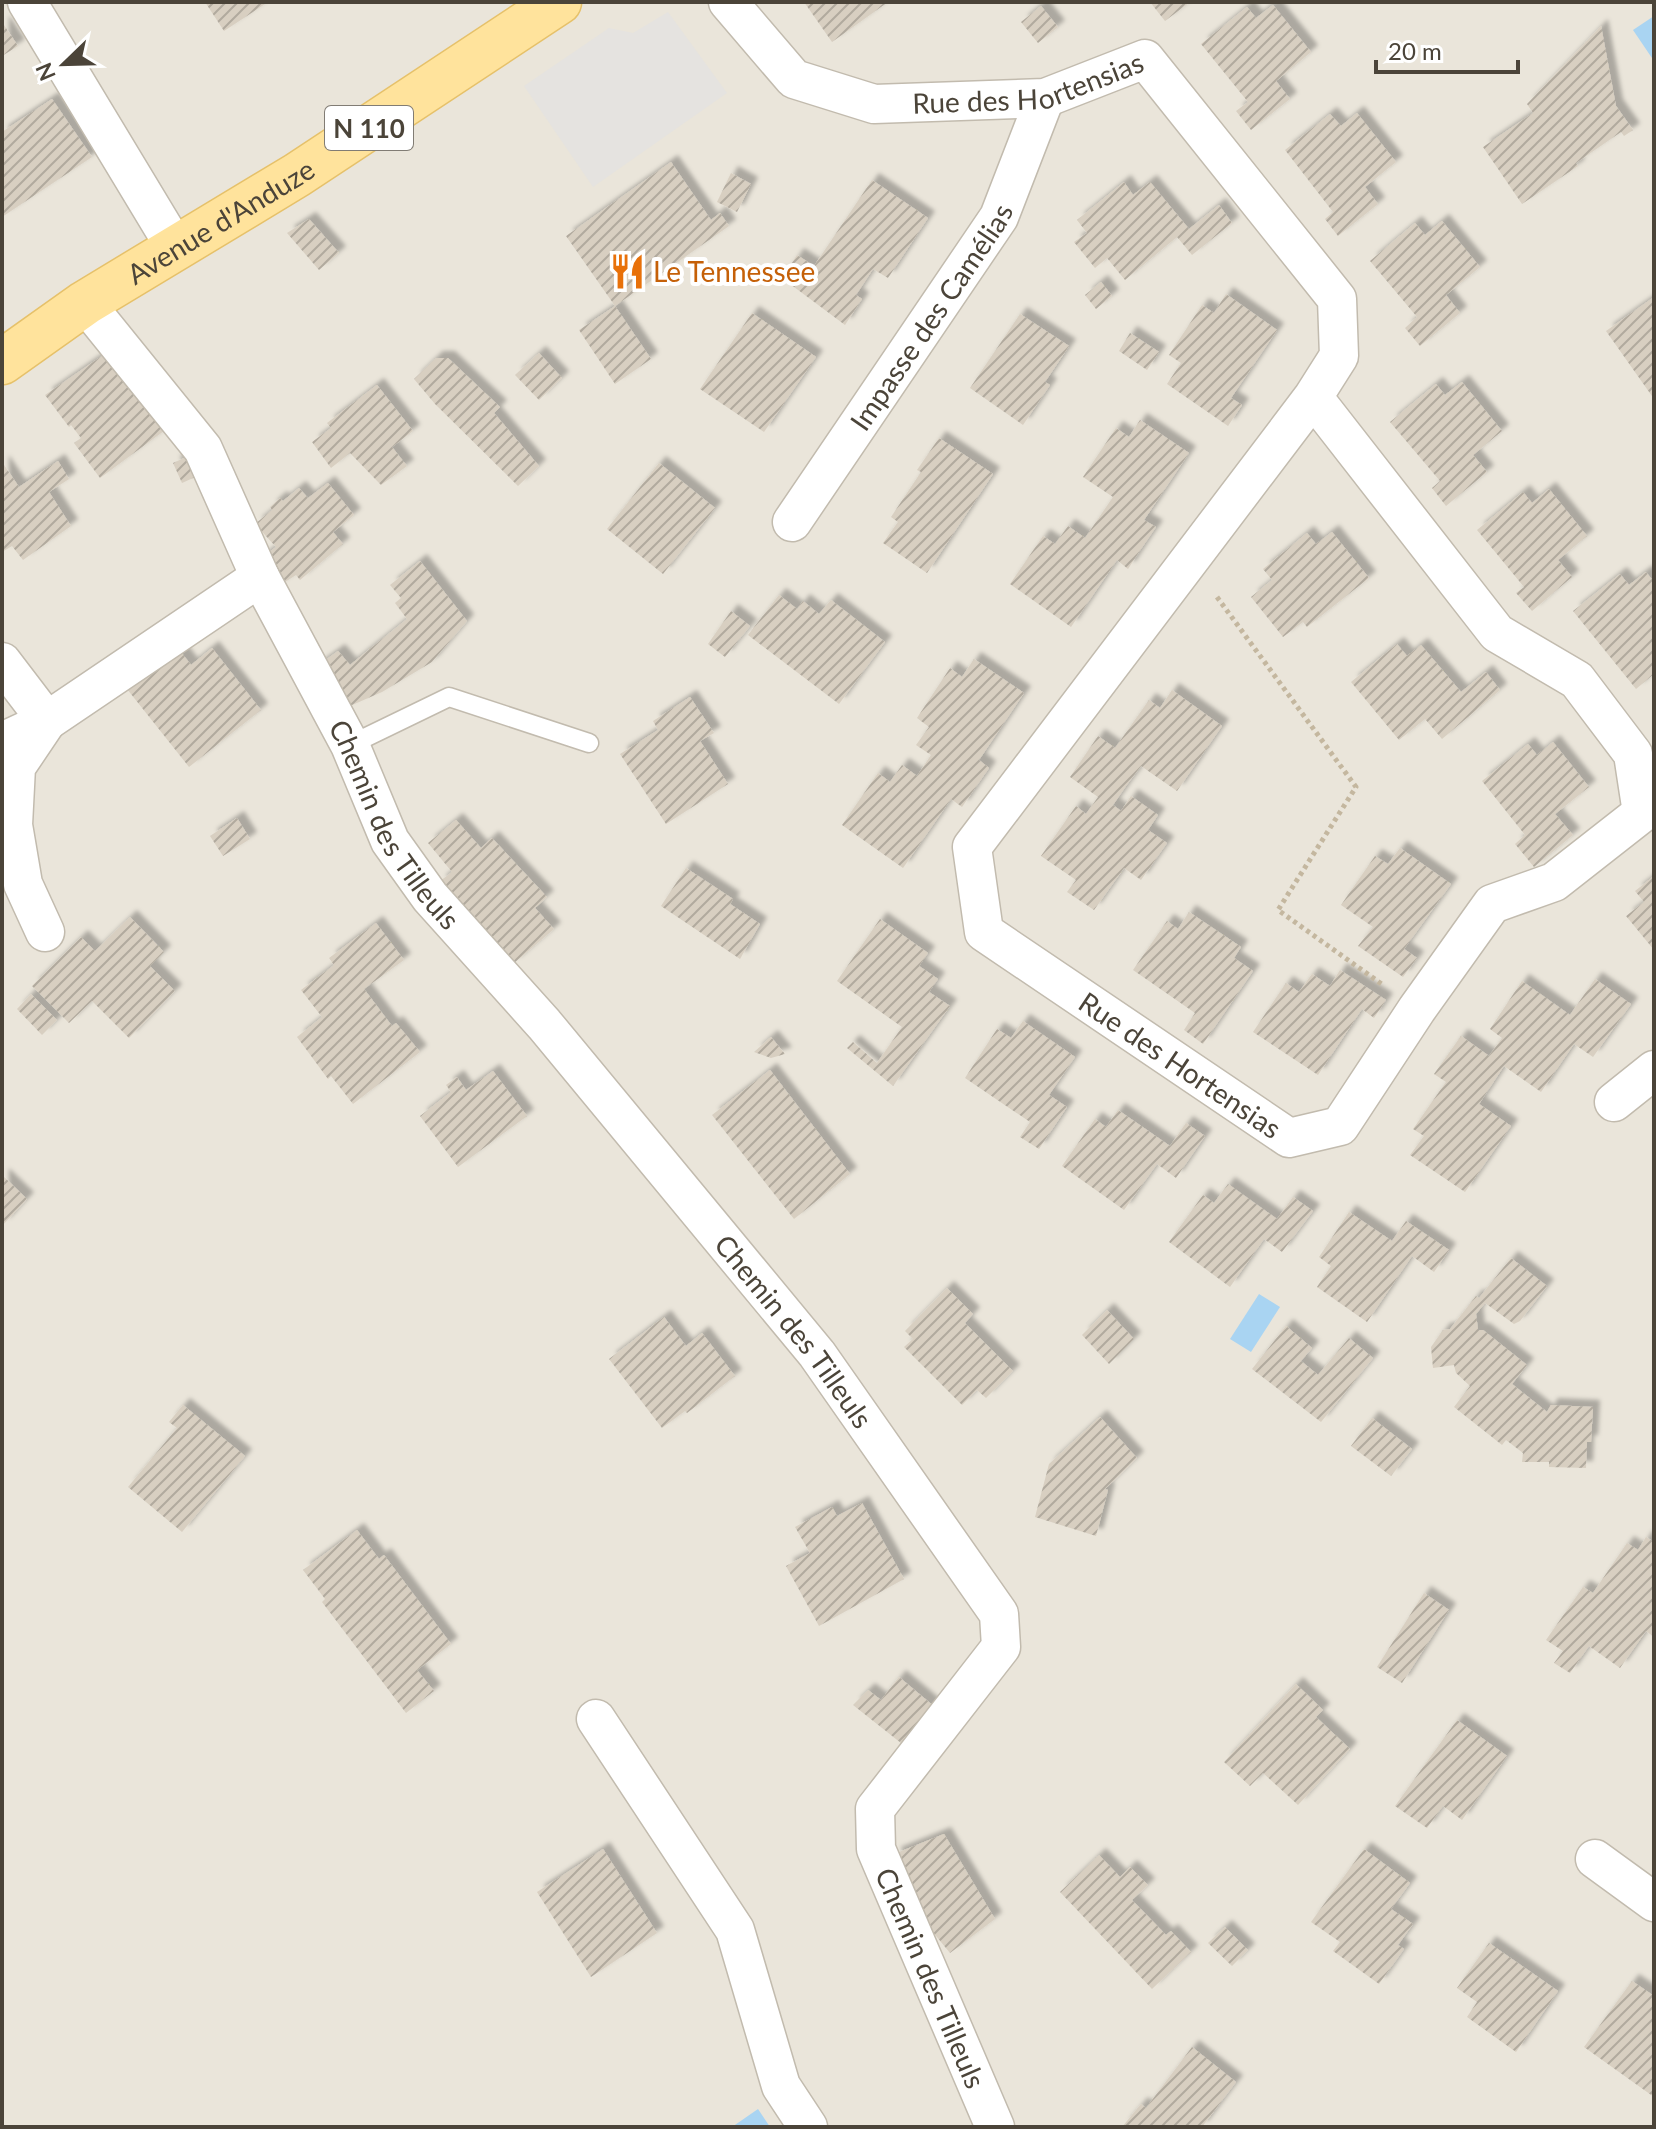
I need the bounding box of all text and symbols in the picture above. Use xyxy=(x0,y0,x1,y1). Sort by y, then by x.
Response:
north arrow xyxy=(24,24,104,104)
scale bar xyxy=(1376,24,1518,74)
text: 20 m xyxy=(1388,36,1442,65)
street label: Rue des Hortensias xyxy=(912,44,1148,120)
text: N xyxy=(29,59,61,85)
road number: N 110 xyxy=(325,106,413,150)
street label: Avenue d'Anduze xyxy=(121,151,320,291)
street label: Impasse des Camélias xyxy=(842,199,1019,436)
restaurant icon: Le Tennessee xyxy=(608,252,646,290)
place label: Le Tennessee xyxy=(653,254,815,288)
street label: Chemin des Tilleuls xyxy=(322,714,467,936)
street label: Rue des Hortensias xyxy=(1073,984,1288,1145)
street label: Chemin des Tilleuls xyxy=(708,1227,880,1434)
street label: Chemin des Tilleuls xyxy=(869,1863,993,2093)

